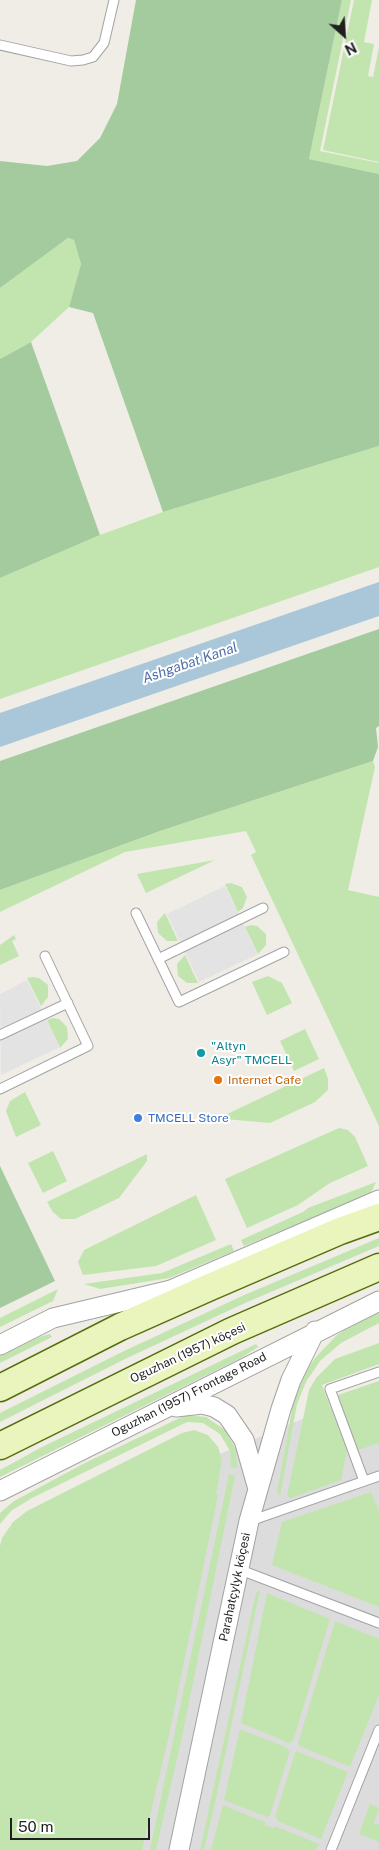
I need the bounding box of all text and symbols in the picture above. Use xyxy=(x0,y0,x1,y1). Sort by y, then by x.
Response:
north arrow xyxy=(319,10,369,60)
text: N xyxy=(342,39,359,58)
water label: Ashgabat Kanal xyxy=(140,639,240,687)
place label: "Altyn Asyr" TMCELL xyxy=(211,1039,292,1067)
marker: "Altyn Asyr" TMCELL xyxy=(195,1047,207,1059)
place label: Internet Cafe xyxy=(228,1073,301,1087)
marker: Internet Cafe xyxy=(212,1074,224,1086)
place label: TMCELL Store xyxy=(148,1111,229,1125)
marker: TMCELL Store xyxy=(132,1112,144,1124)
street label: Oguzhan (1957) köçesi xyxy=(128,1320,248,1386)
street label: Oguzhan (1957) Frontage Road xyxy=(109,1350,269,1440)
street label: Parahatçylyk köçesi xyxy=(216,1531,254,1643)
scale bar xyxy=(12,1808,152,1840)
text: 50 m xyxy=(18,1818,53,1835)

